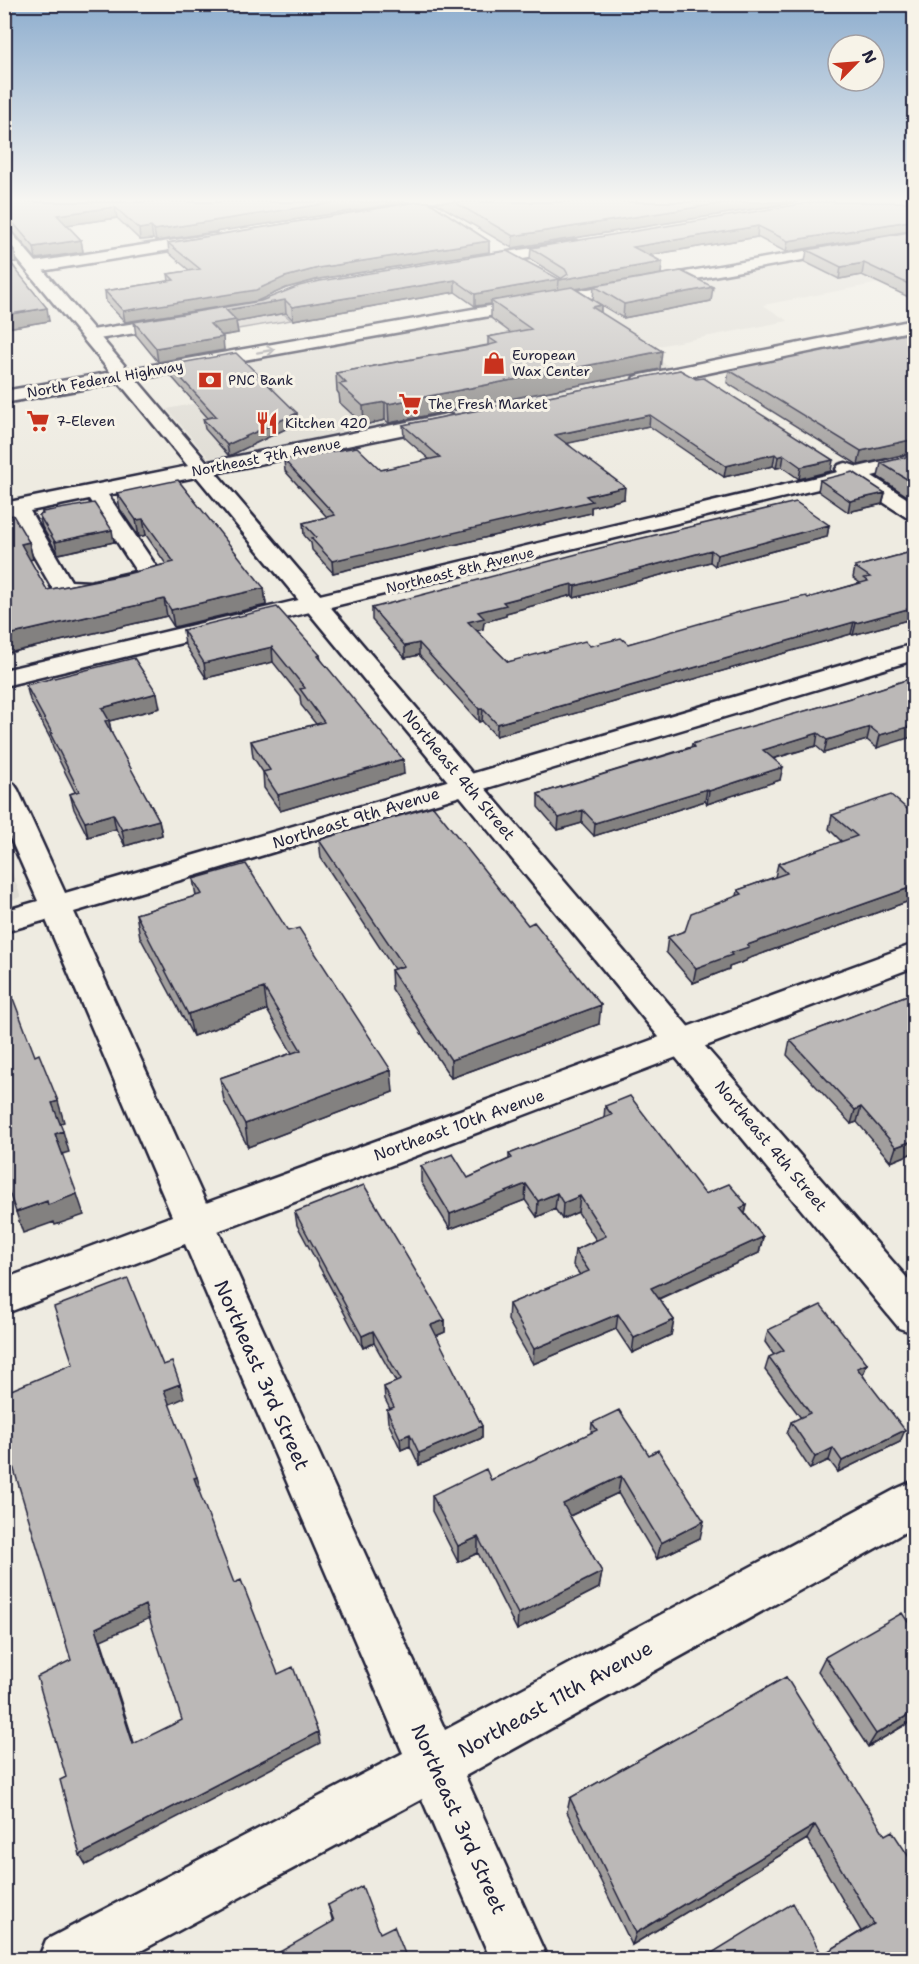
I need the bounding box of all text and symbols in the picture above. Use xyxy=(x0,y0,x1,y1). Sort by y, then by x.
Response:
north arrow xyxy=(826,33,886,93)
text: N xyxy=(857,47,881,67)
one-way arrow xyxy=(255,345,275,356)
place label: European Wax Center xyxy=(512,346,591,380)
shop icon: European Wax Center xyxy=(481,350,507,376)
street label: North Federal Highway xyxy=(25,356,185,402)
bank icon: PNC Bank xyxy=(197,367,223,393)
place label: PNC Bank xyxy=(228,371,293,389)
supermarket icon: The Fresh Market xyxy=(397,391,423,417)
place label: The Fresh Market xyxy=(428,395,548,413)
supermarket icon: 7-Eleven xyxy=(25,408,51,434)
restaurant icon: Kitchen 420 xyxy=(254,410,280,436)
place label: 7-Eleven xyxy=(56,412,115,430)
place label: Kitchen 420 xyxy=(285,414,368,432)
street label: Northeast 7th Avenue xyxy=(190,434,342,480)
street label: Northeast 8th Avenue xyxy=(384,543,536,597)
street label: Northeast 4th Street xyxy=(398,705,520,845)
street label: Northeast 9th Avenue xyxy=(270,783,442,853)
street label: Northeast 4th Street xyxy=(710,1076,832,1216)
street label: Northeast 10th Avenue xyxy=(371,1084,547,1166)
street label: Northeast 3rd Street xyxy=(208,1276,316,1474)
street label: Northeast 11th Avenue xyxy=(453,1635,657,1763)
street label: Northeast 3rd Street xyxy=(405,1720,513,1918)

